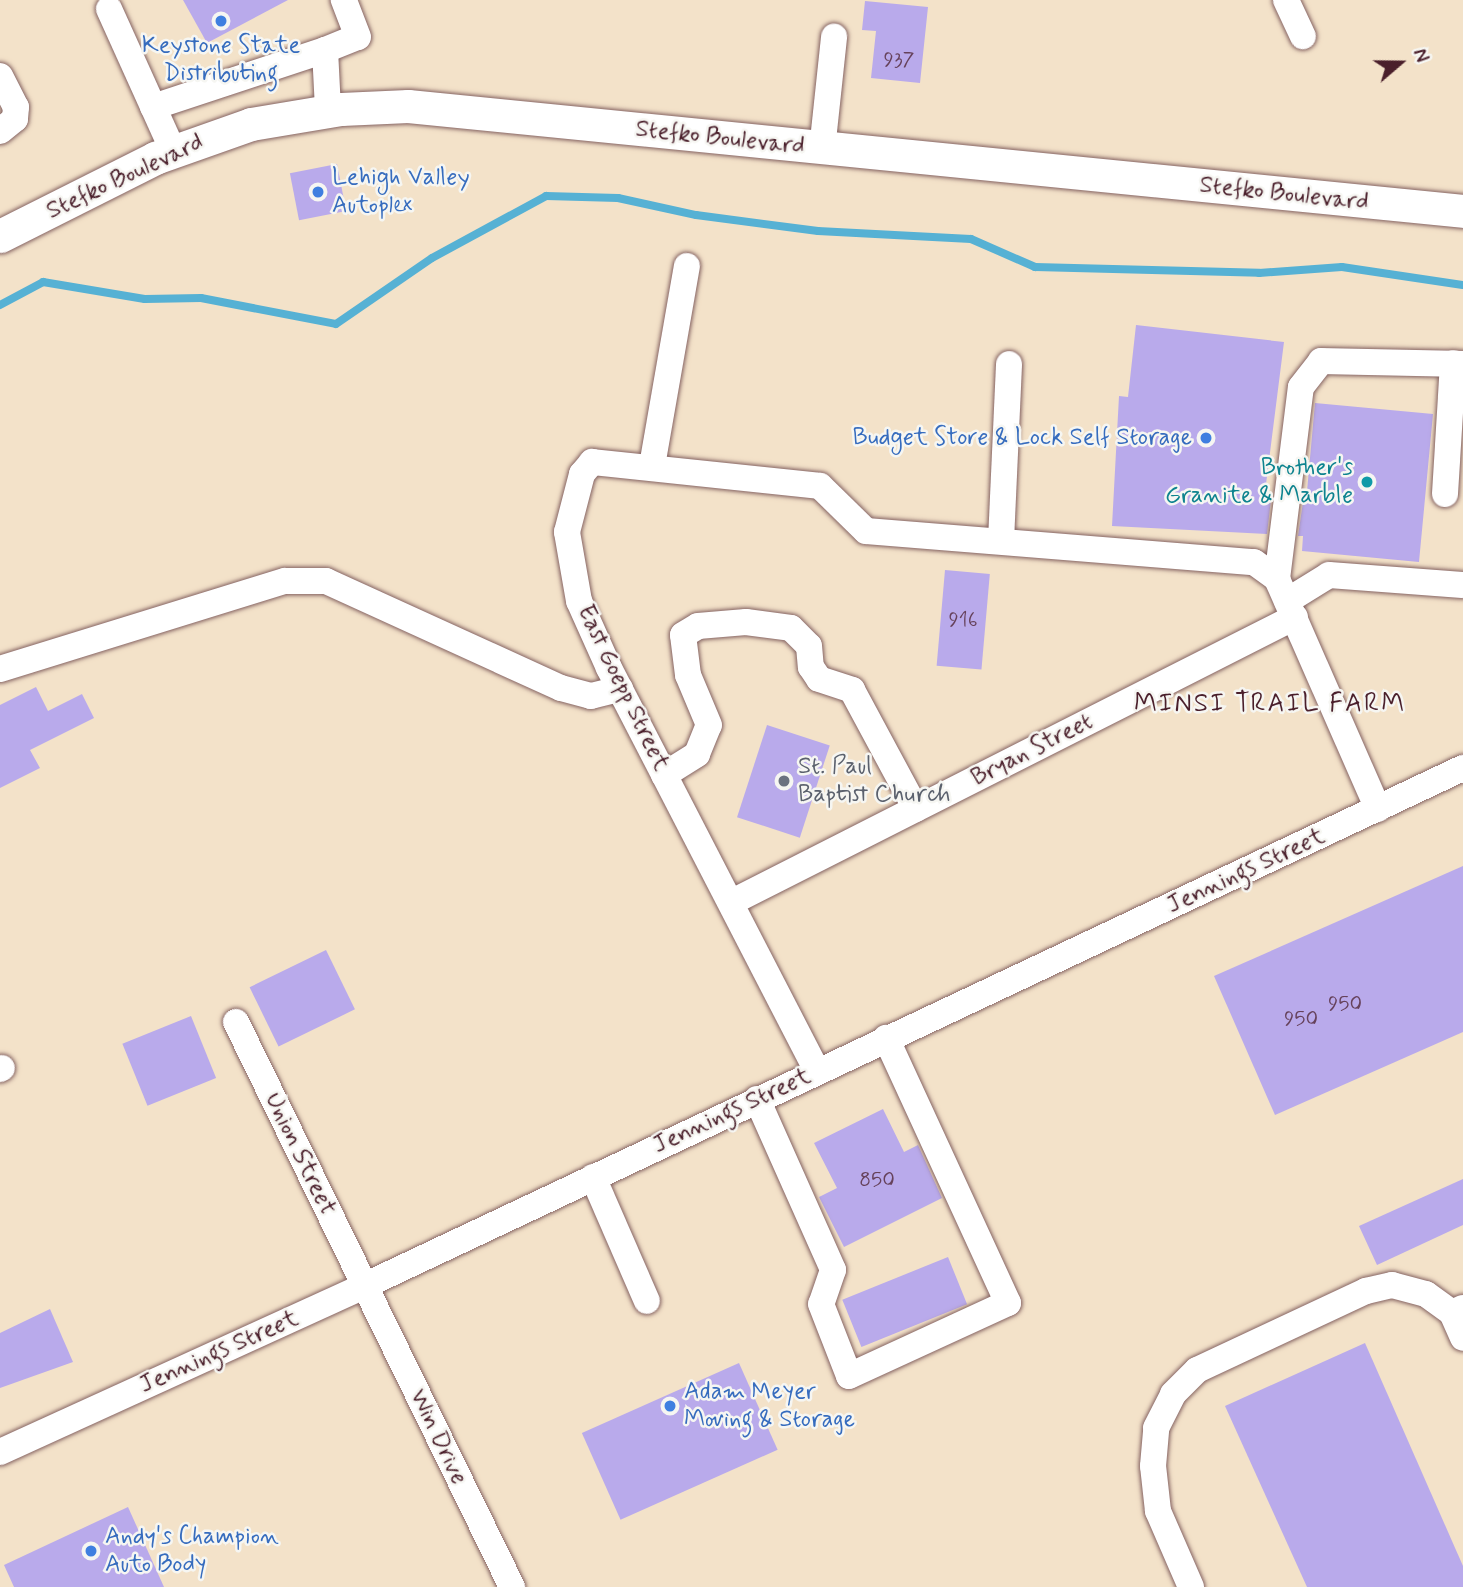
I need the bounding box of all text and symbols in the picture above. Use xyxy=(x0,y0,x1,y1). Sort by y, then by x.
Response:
marker: Keystone State Distributing xyxy=(213,13,229,29)
north arrow xyxy=(1365,28,1435,98)
place label: Keystone State Distributing xyxy=(145,32,297,88)
text: N xyxy=(1406,45,1434,66)
house number: 937 xyxy=(884,47,914,73)
street label: Stefko Boulevard xyxy=(636,115,804,161)
street label: Stefko Boulevard xyxy=(44,129,206,225)
place label: Lehigh Valley Autoplex xyxy=(332,164,468,220)
street label: Stefko Boulevard xyxy=(1200,171,1368,217)
marker: Lehigh Valley Autoplex xyxy=(310,184,326,200)
place label: Budget Store & Lock Self Storage xyxy=(853,424,1192,452)
marker: Budget Store & Lock Self Storage xyxy=(1198,430,1214,446)
place label: Brother's Granite & Marble xyxy=(1165,454,1353,510)
marker: Brother's Granite & Marble xyxy=(1359,474,1375,490)
street label: East Goepp Street xyxy=(570,600,676,776)
house number: 916 xyxy=(948,607,978,633)
district label: MINSI TRAIL FARM xyxy=(1135,689,1405,721)
street label: Bryan Street xyxy=(965,706,1099,794)
place label: St. Paul Baptist Church xyxy=(798,753,950,809)
marker: St. Paul Baptist Church xyxy=(776,773,792,789)
street label: Jennings Street xyxy=(1162,822,1330,920)
house number: 950 xyxy=(1328,991,1362,1017)
house number: 950 xyxy=(1284,1006,1318,1032)
street label: Jennings Street xyxy=(648,1062,816,1160)
street label: Union Street xyxy=(258,1089,342,1219)
house number: 850 xyxy=(859,1167,895,1193)
street label: Jennings Street xyxy=(135,1304,303,1400)
place label: Adam Meyer Moving & Storage xyxy=(684,1378,855,1434)
street label: Win Drive xyxy=(403,1386,473,1488)
marker: Adam Meyer Moving & Storage xyxy=(662,1398,678,1414)
place label: Andy's Champion Auto Body xyxy=(105,1523,284,1579)
marker: Andy's Champion Auto Body xyxy=(83,1543,99,1559)

